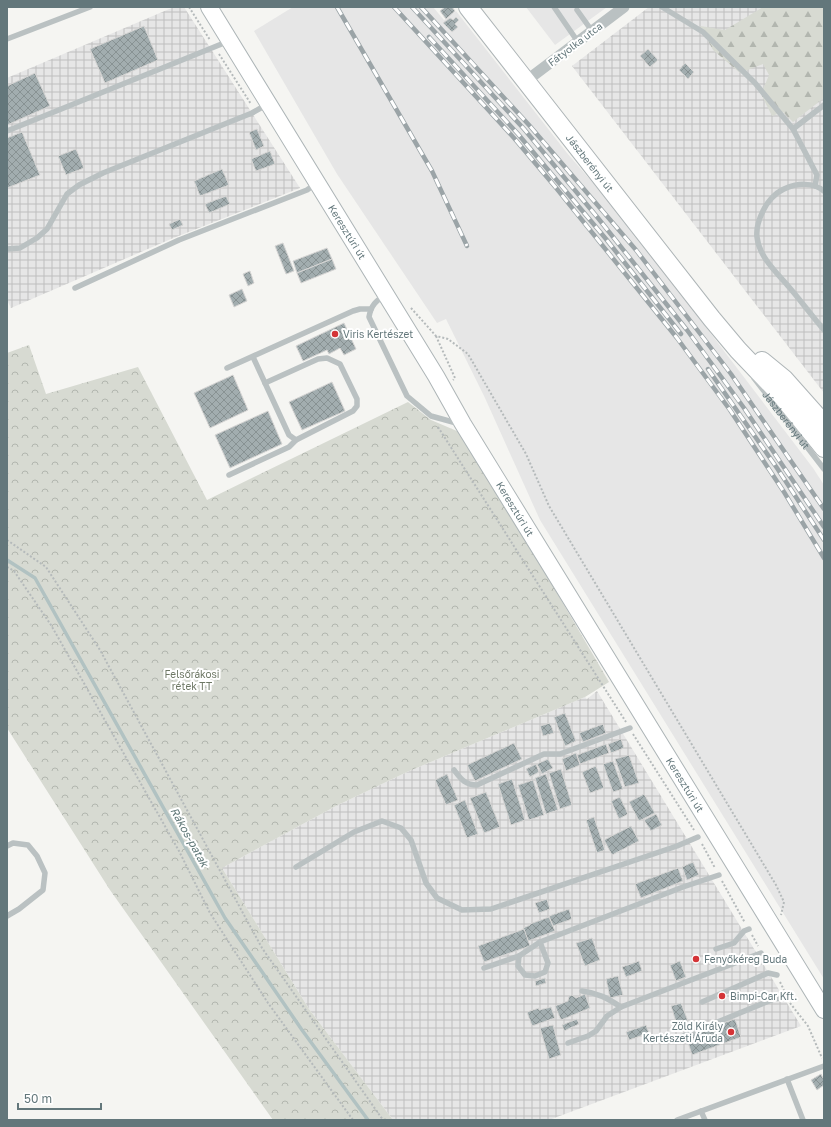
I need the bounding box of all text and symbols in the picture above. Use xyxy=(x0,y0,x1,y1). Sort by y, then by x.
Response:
street label: Fátyolka utca xyxy=(545,20,605,68)
street label: Jászberényi út xyxy=(564,132,616,194)
street label: Keresztúri út xyxy=(326,202,369,261)
place label: Viris Kertészet xyxy=(343,328,413,340)
marker: Viris Kertészet xyxy=(330,329,340,339)
street label: Jászberényi út xyxy=(760,389,812,451)
street label: Keresztúri út xyxy=(494,479,537,538)
park label: Felsőrákosi rétek TT xyxy=(164,668,220,692)
street label: Keresztúri út xyxy=(664,755,707,814)
water label: Rákos-patak xyxy=(167,805,213,871)
place label: Fenyőkéreg Buda xyxy=(704,953,787,965)
marker: Fenyőkéreg Buda xyxy=(691,954,701,964)
place label: Bimpi-Car Kft. xyxy=(730,990,797,1002)
marker: Bimpi-Car Kft. xyxy=(717,991,727,1001)
place label: Zöld Király Kertészeti Áruda xyxy=(643,1020,723,1044)
marker: Zöld Király Kertészeti Áruda xyxy=(726,1027,736,1037)
scale bar xyxy=(18,1085,101,1111)
text: 50 m xyxy=(24,1091,52,1106)

